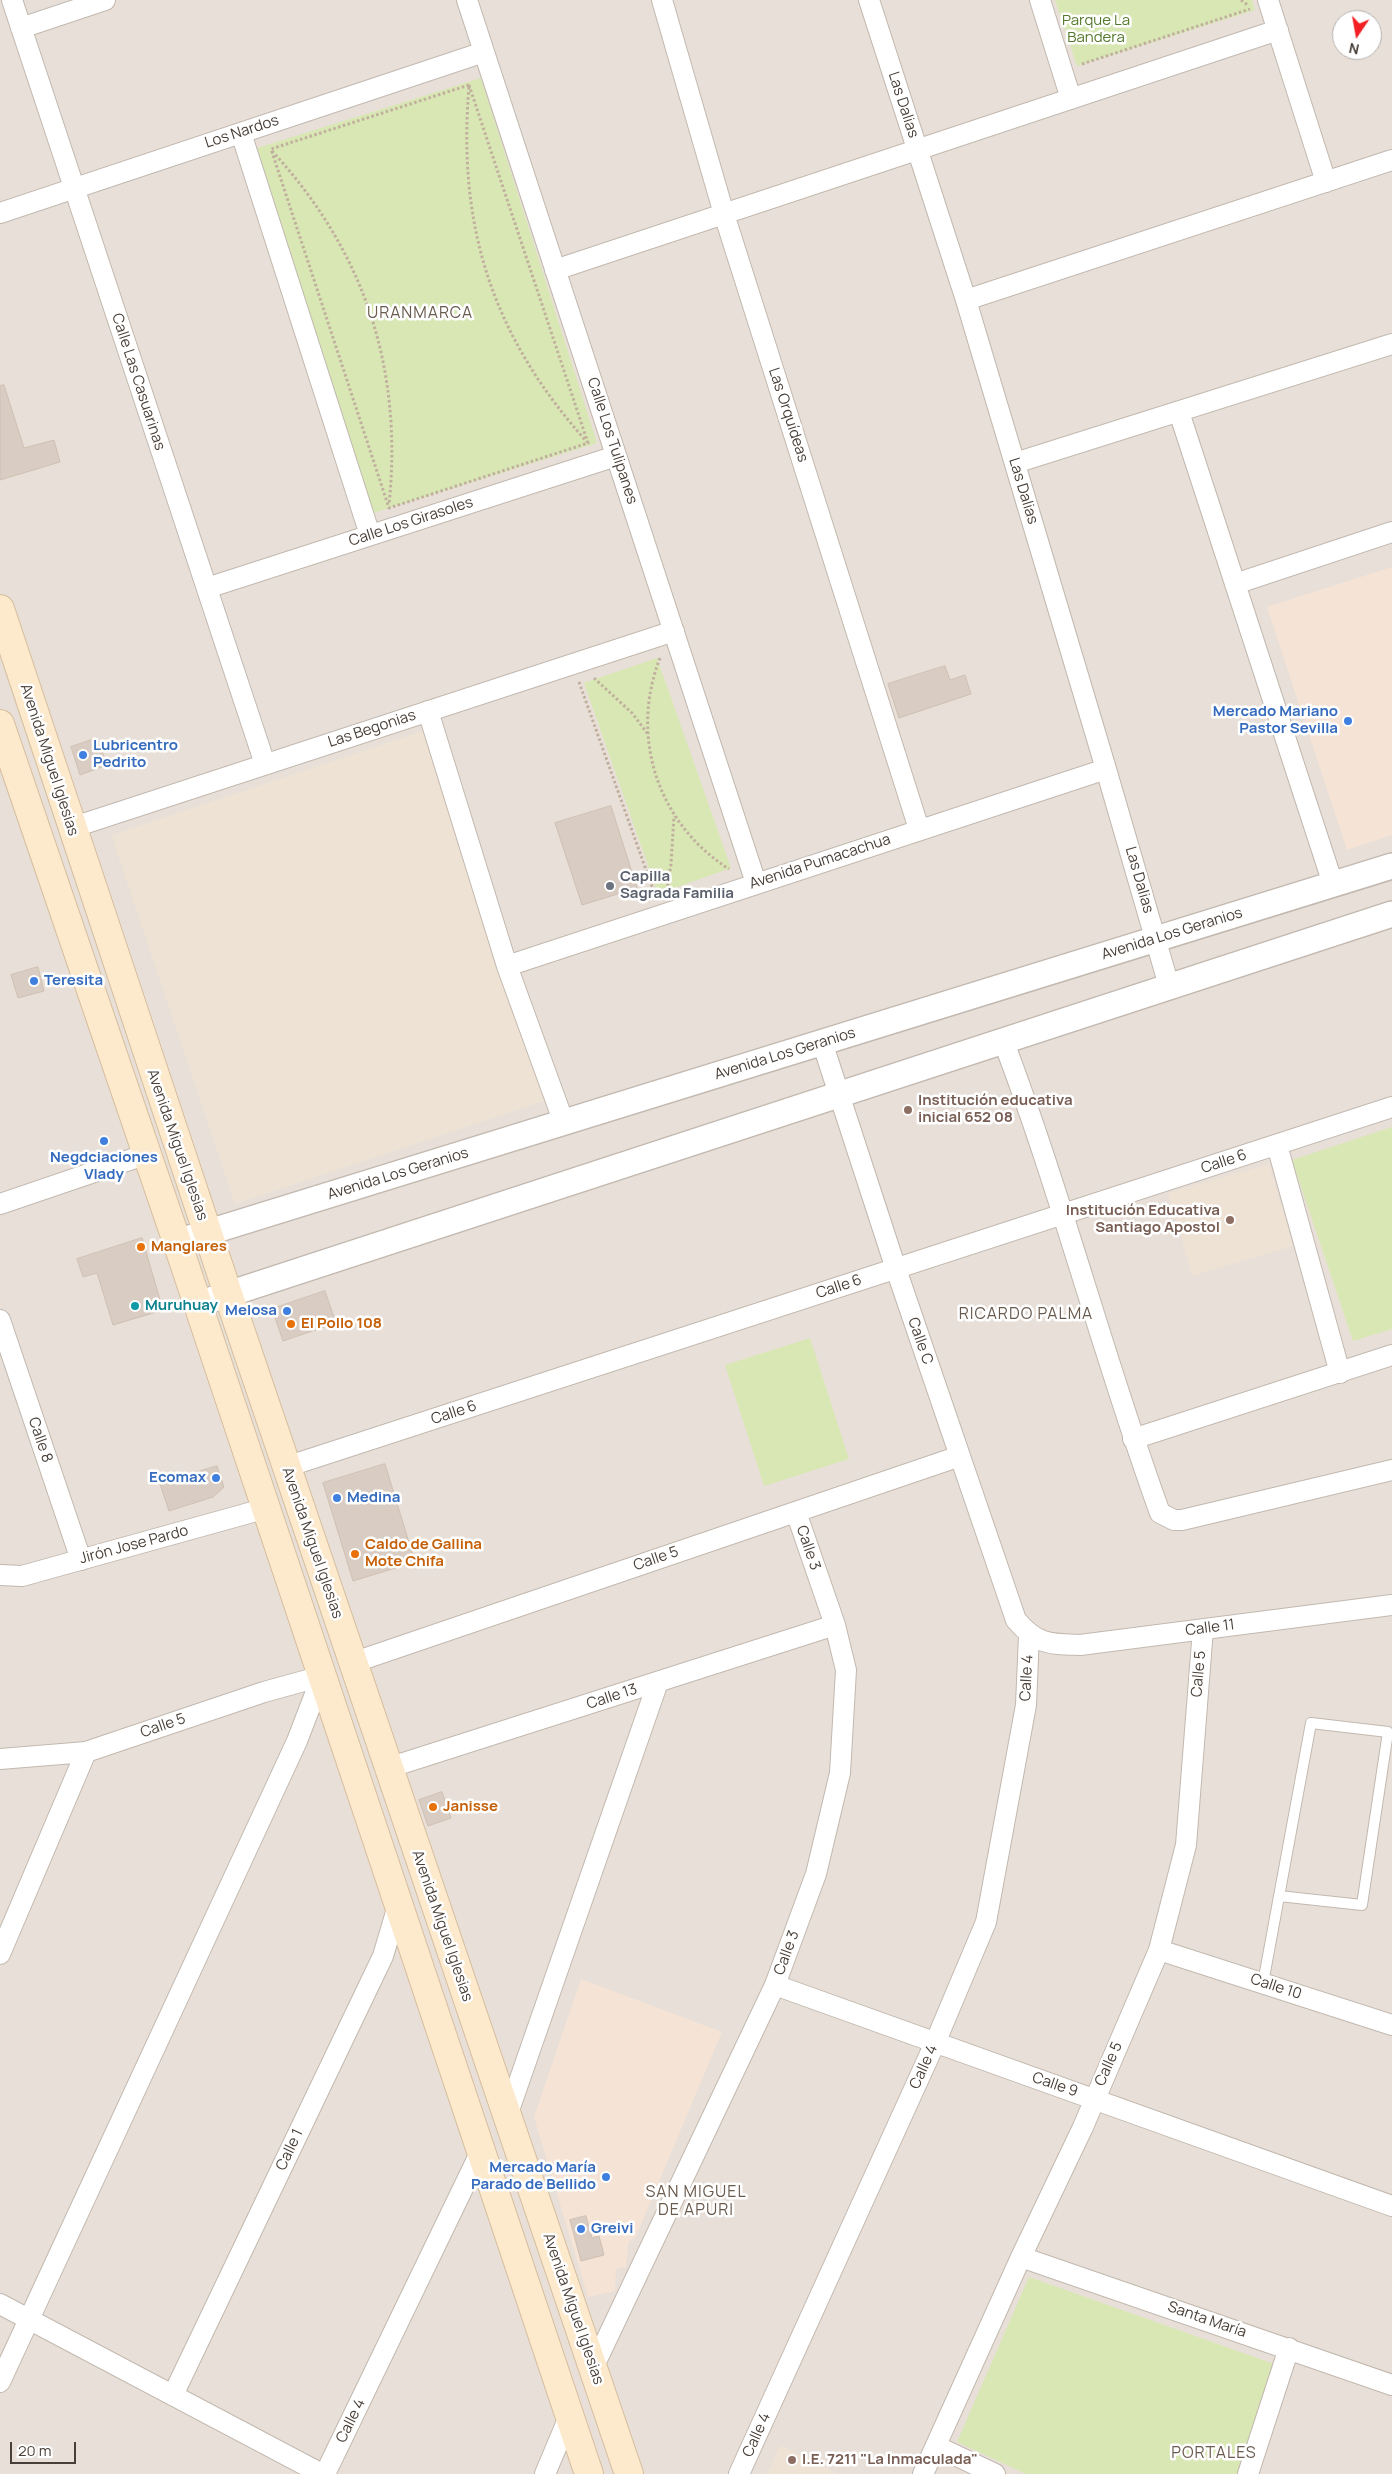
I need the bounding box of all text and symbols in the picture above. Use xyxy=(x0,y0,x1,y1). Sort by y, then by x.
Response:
north arrow xyxy=(1332,10,1382,60)
park label: Parque La Bandera xyxy=(1062,12,1130,47)
text: N xyxy=(1347,39,1361,60)
street label: Las Dalias xyxy=(884,70,922,140)
street label: Los Nardos xyxy=(203,112,281,152)
district label: URANMARCA xyxy=(366,304,474,324)
street label: Calle Las Casuarinas xyxy=(107,311,169,453)
street label: Las Orquídeas xyxy=(764,366,812,464)
street label: Calle Los Tulipanes xyxy=(583,375,641,507)
street label: Las Dalias xyxy=(1004,456,1042,526)
street label: Calle Los Girasoles xyxy=(347,493,475,551)
street label: Avenida Miguel Iglesias xyxy=(16,682,82,838)
place label: Mercado Mariano Pastor Sevilla xyxy=(1213,703,1338,738)
street label: Las Begonias xyxy=(326,706,418,752)
marker: Mercado Mariano Pastor Sevilla xyxy=(1342,715,1354,727)
place label: Lubricentro Pedrito xyxy=(93,737,178,772)
marker: Lubricentro Pedrito xyxy=(77,749,89,761)
street label: Avenida Pumacachua xyxy=(747,831,893,893)
street label: Las Dalias xyxy=(1121,845,1157,915)
place label: Capilla Sagrada Familia xyxy=(620,868,734,903)
marker: Capilla Sagrada Familia xyxy=(604,880,616,892)
street label: Avenida Los Geranios xyxy=(1099,904,1245,964)
place label: Teresita xyxy=(44,972,103,990)
marker: Teresita xyxy=(28,975,40,987)
street label: Avenida Los Geranios xyxy=(712,1024,858,1084)
street label: Avenida Miguel Iglesias xyxy=(143,1067,211,1223)
place label: Institución educativa inicial 652 08 xyxy=(918,1092,1073,1127)
marker: Institución educativa inicial 652 08 xyxy=(902,1104,914,1116)
marker: Negdciaciones Vlady xyxy=(98,1135,110,1147)
street label: Avenida Los Geranios xyxy=(325,1144,471,1204)
street label: Calle 6 xyxy=(1199,1146,1249,1178)
place label: Negdciaciones Vlady xyxy=(50,1149,158,1184)
place label: Institución Educativa Santiago Apostol xyxy=(1066,1202,1220,1237)
marker: Institución Educativa Santiago Apostol xyxy=(1224,1214,1236,1226)
place label: Manglares xyxy=(151,1238,227,1256)
marker: Manglares xyxy=(135,1241,147,1253)
street label: Calle 6 xyxy=(814,1271,864,1303)
place label: Muruhuay xyxy=(145,1297,218,1315)
marker: Muruhuay xyxy=(129,1300,141,1312)
place label: Melosa xyxy=(225,1302,277,1320)
marker: Melosa xyxy=(281,1305,293,1317)
district label: RICARDO PALMA xyxy=(957,1305,1095,1325)
place label: El Pollo 108 xyxy=(301,1315,382,1333)
street label: Calle C xyxy=(904,1315,936,1367)
marker: El Pollo 108 xyxy=(285,1318,297,1330)
street label: Calle 6 xyxy=(429,1397,479,1429)
street label: Calle 8 xyxy=(24,1415,56,1465)
street label: Avenida Miguel Iglesias xyxy=(278,1465,346,1621)
place label: Ecomax xyxy=(149,1469,206,1487)
marker: Ecomax xyxy=(210,1472,222,1484)
place label: Medina xyxy=(347,1489,400,1507)
marker: Medina xyxy=(331,1492,343,1504)
street label: Jirón Jose Pardo xyxy=(78,1522,190,1568)
street label: Calle 3 xyxy=(792,1523,824,1573)
place label: Caldo de Gallina Mote Chifa xyxy=(365,1536,482,1571)
street label: Calle 5 xyxy=(631,1543,681,1575)
marker: Caldo de Gallina Mote Chifa xyxy=(349,1548,361,1560)
street label: Calle 11 xyxy=(1184,1616,1236,1640)
street label: Calle 5 xyxy=(1188,1650,1210,1698)
street label: Calle 4 xyxy=(1017,1654,1037,1702)
street label: Calle 13 xyxy=(584,1680,640,1714)
street label: Calle 5 xyxy=(138,1710,188,1742)
place label: Janisse xyxy=(443,1798,498,1816)
marker: Janisse xyxy=(427,1801,439,1813)
street label: Avenida Miguel Iglesias xyxy=(408,1848,476,2004)
street label: Calle 3 xyxy=(771,1928,803,1978)
street label: Calle 10 xyxy=(1248,1970,1304,2004)
street label: Calle 5 xyxy=(1091,2039,1127,2089)
street label: Calle 4 xyxy=(906,2042,942,2092)
street label: Calle 9 xyxy=(1030,2069,1080,2101)
street label: Calle 1 xyxy=(273,2126,307,2174)
place label: Mercado María Parado de Bellido xyxy=(471,2159,596,2194)
marker: Mercado María Parado de Bellido xyxy=(600,2171,612,2183)
district label: SAN MIGUEL DE APURI xyxy=(644,2183,748,2221)
place label: Greivi xyxy=(591,2220,634,2238)
marker: Greivi xyxy=(575,2223,587,2235)
street label: Avenida Miguel Iglesias xyxy=(539,2231,607,2387)
street label: Santa María xyxy=(1165,2298,1249,2342)
street label: Calle 4 xyxy=(333,2396,369,2446)
street label: Calle 4 xyxy=(739,2410,775,2460)
scale bar xyxy=(12,2432,79,2464)
text: 20 m xyxy=(18,2440,51,2461)
district label: PORTALES xyxy=(1170,2444,1258,2464)
place label: I.E. 7211 "La Inmaculada" xyxy=(802,2451,978,2469)
marker: I.E. 7211 "La Inmaculada" xyxy=(786,2454,798,2466)

